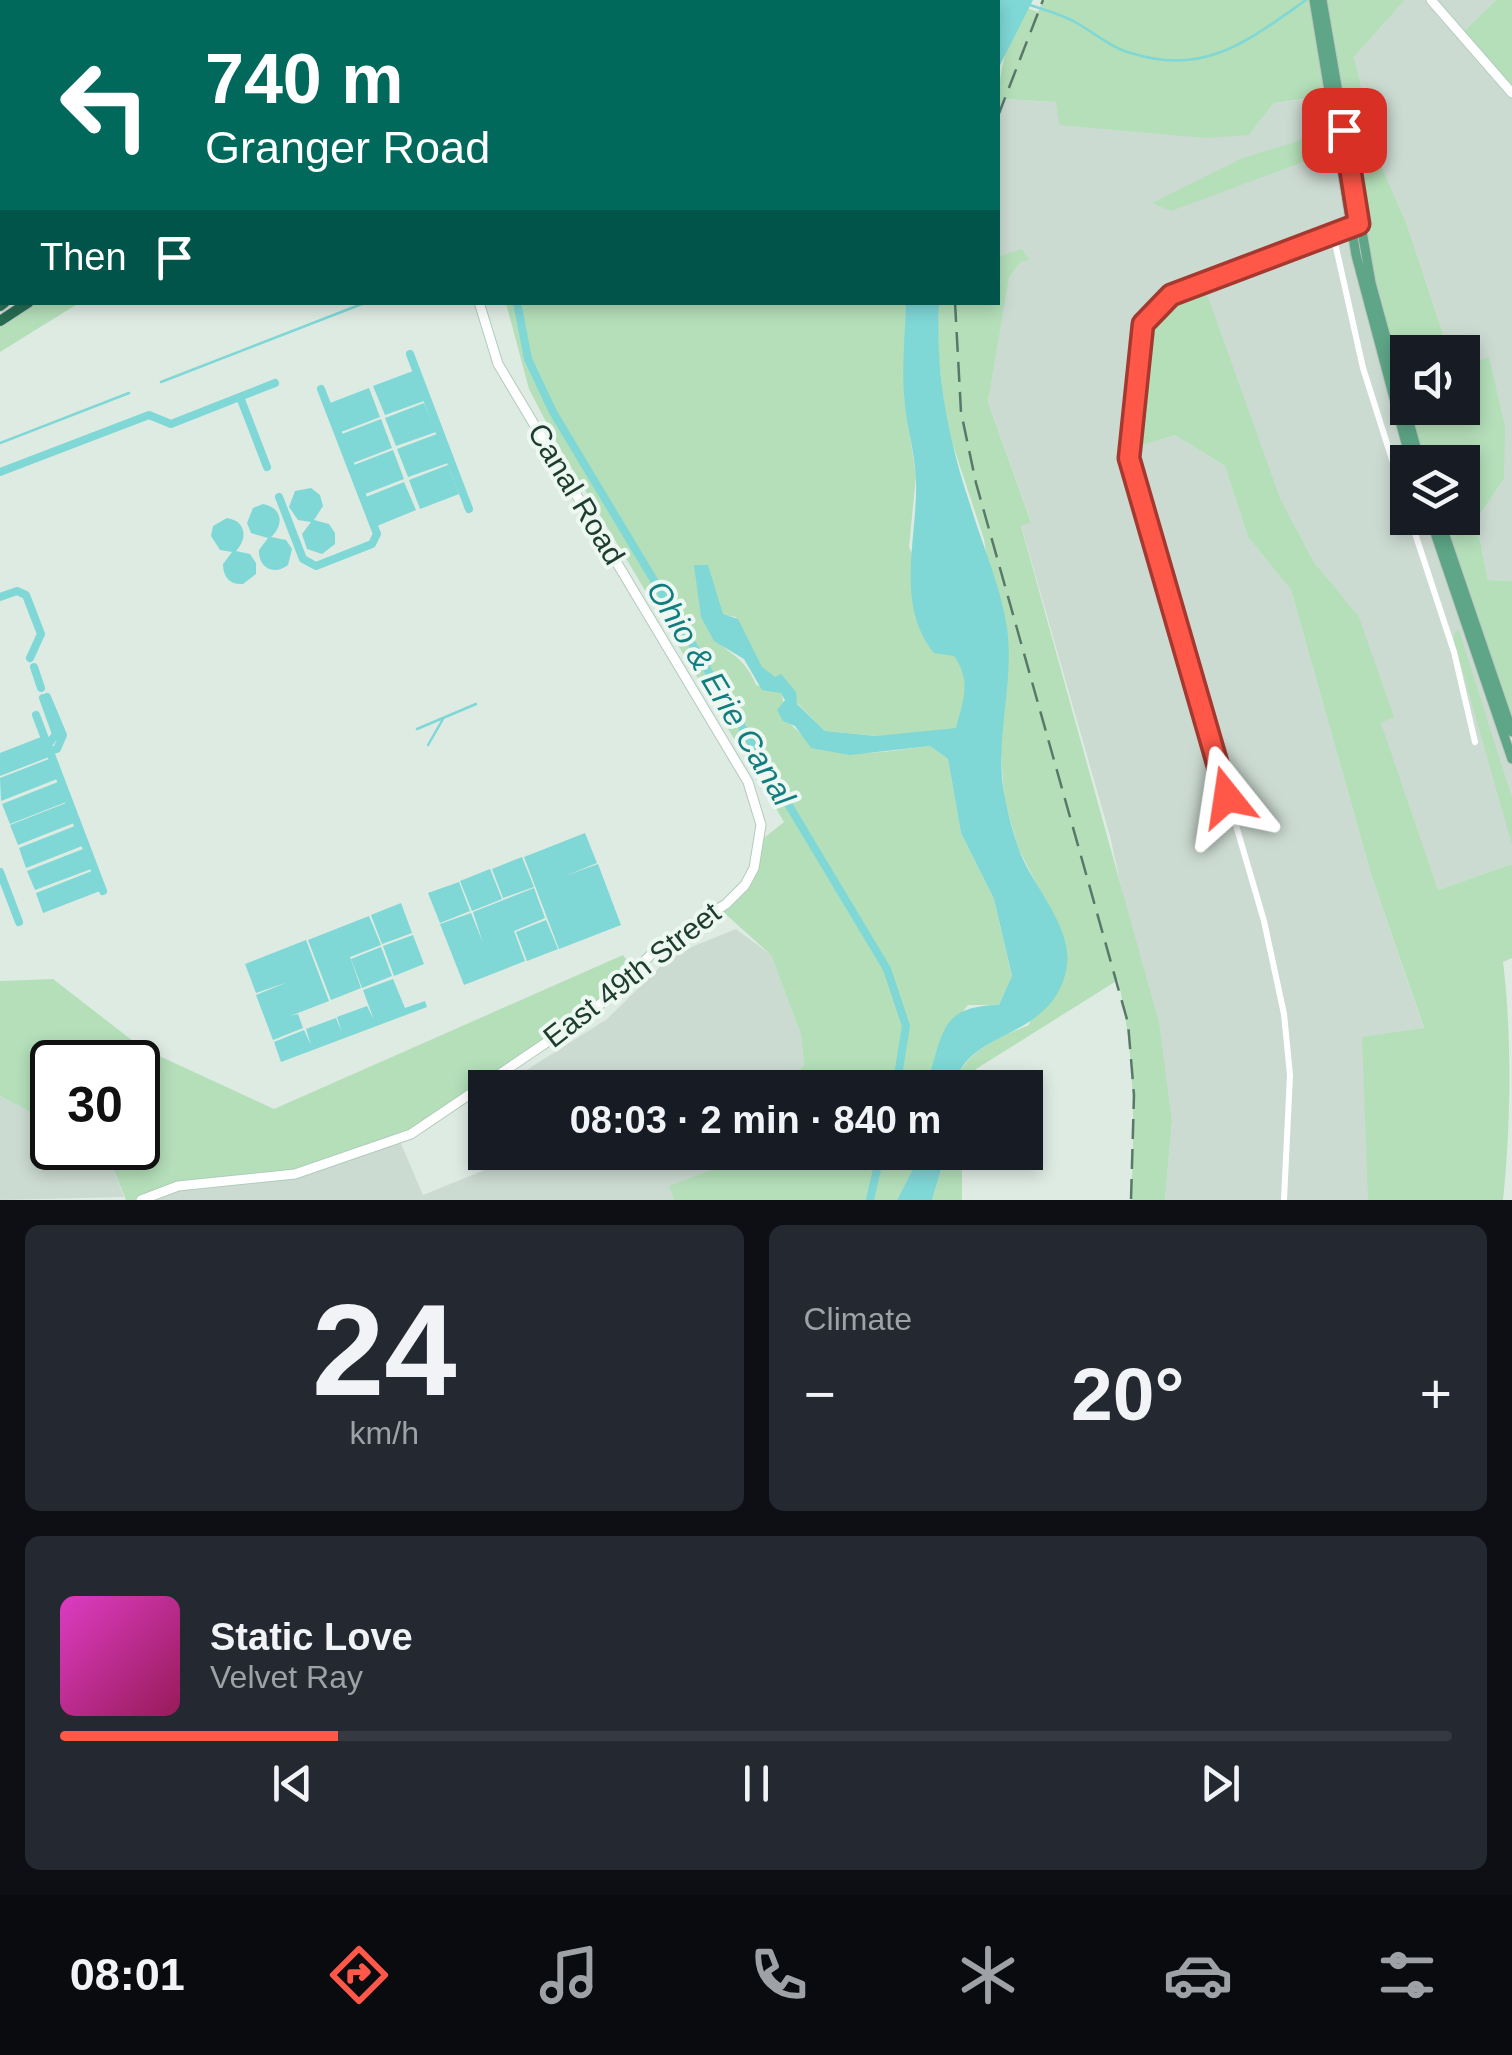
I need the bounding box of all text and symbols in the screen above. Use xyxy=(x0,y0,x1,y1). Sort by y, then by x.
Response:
icon: left xyxy=(40,40,170,170)
text: 740 m xyxy=(205,40,403,118)
pin xyxy=(1302,88,1387,173)
icon: arrive xyxy=(1317,103,1372,158)
text: Granger Road xyxy=(205,122,490,173)
icon: arrive xyxy=(147,230,202,285)
text: Then xyxy=(40,236,127,278)
map controls xyxy=(1390,335,1480,535)
button: sound xyxy=(1390,335,1480,425)
street label: Canal Road xyxy=(521,417,631,570)
button: layers xyxy=(1390,445,1480,535)
water label: Ohio & Erie Canal xyxy=(640,574,803,813)
position arrow xyxy=(1175,745,1279,849)
street label: East 49th Street xyxy=(537,895,727,1054)
speed limit sign: 30 xyxy=(30,1040,160,1170)
text: 08:03 · 2 min · 840 m xyxy=(570,1099,941,1141)
text: 24 xyxy=(312,1277,457,1423)
text: Climate xyxy=(804,1301,912,1337)
text: 20° xyxy=(1071,1352,1184,1436)
text: − xyxy=(804,1363,836,1425)
text: + xyxy=(1420,1363,1452,1425)
text: km/h xyxy=(350,1415,419,1451)
text: Static Love xyxy=(210,1616,413,1658)
text: Velvet Ray xyxy=(210,1659,363,1695)
icon: previous xyxy=(265,1756,320,1811)
icon: pause xyxy=(729,1756,784,1811)
icon: next xyxy=(1193,1756,1248,1811)
icon: directions xyxy=(324,1940,394,2010)
icon: music xyxy=(534,1940,604,2010)
icon: phone xyxy=(744,1940,814,2010)
icon: climate xyxy=(953,1940,1023,2010)
icon: car xyxy=(1163,1940,1233,2010)
icon: filters xyxy=(1372,1940,1442,2010)
text: 08:01 xyxy=(70,1949,185,2000)

